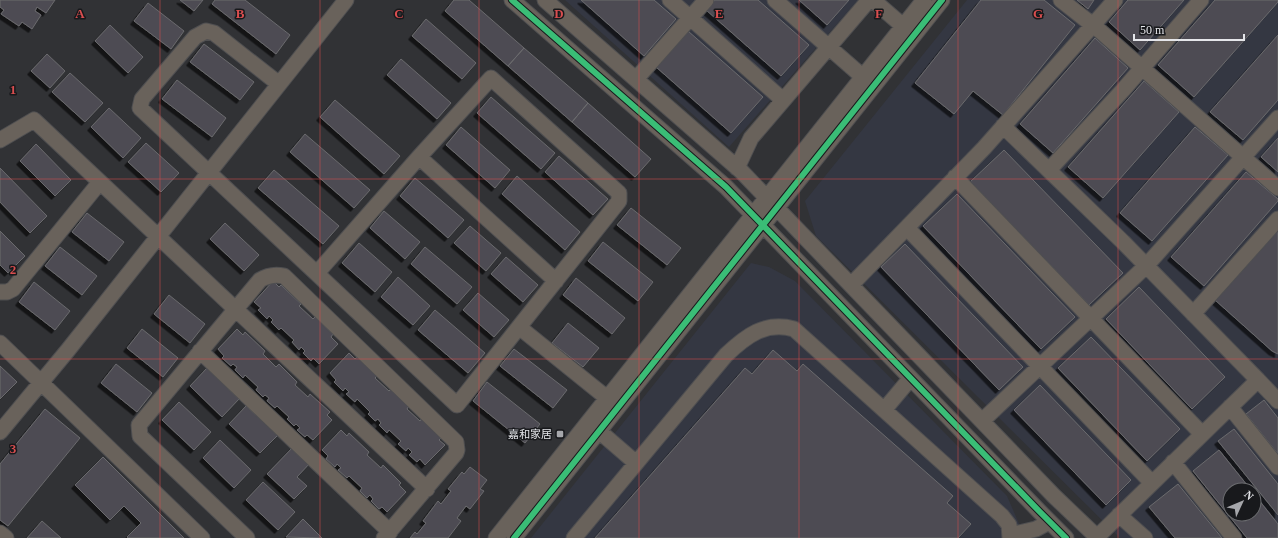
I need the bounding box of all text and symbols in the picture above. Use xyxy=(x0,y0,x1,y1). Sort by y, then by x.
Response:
text: A xyxy=(75,6,85,21)
text: B xyxy=(236,6,245,21)
text: C xyxy=(394,6,404,21)
text: D xyxy=(554,6,564,21)
text: E xyxy=(715,6,723,21)
text: F xyxy=(875,6,883,21)
text: G xyxy=(1033,6,1043,21)
scale bar xyxy=(1134,16,1244,42)
text: 50 m xyxy=(1140,23,1165,37)
text: 1 xyxy=(10,82,16,97)
text: 2 xyxy=(10,262,16,277)
place label: 嘉和家居 xyxy=(508,428,552,440)
marker: 嘉和家居 xyxy=(555,429,565,439)
text: 3 xyxy=(10,441,17,456)
north arrow xyxy=(1222,482,1262,522)
text: N xyxy=(1242,488,1256,502)

